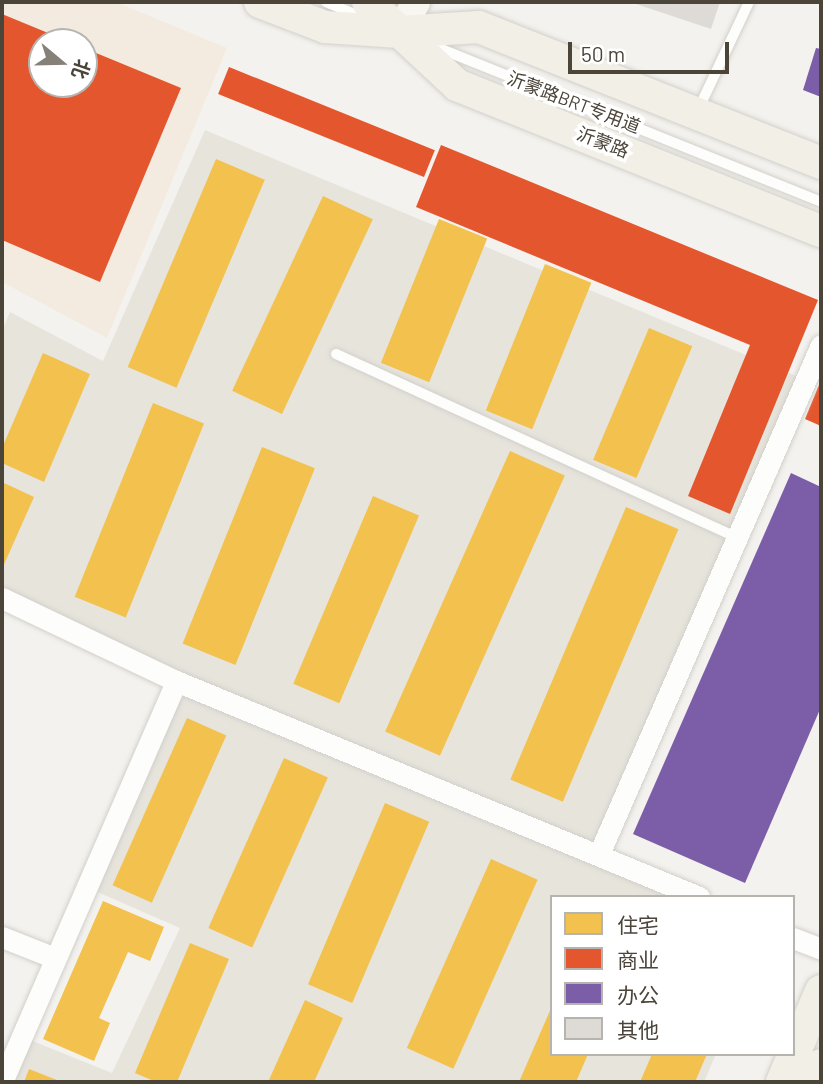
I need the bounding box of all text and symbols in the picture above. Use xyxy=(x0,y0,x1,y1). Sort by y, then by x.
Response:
north arrow xyxy=(28,28,98,98)
scale bar xyxy=(571,28,732,72)
text: 50 m xyxy=(581,41,625,66)
text: 北 xyxy=(67,57,95,82)
street label: 沂蒙路BRT专用道 xyxy=(505,67,643,137)
street label: 沂蒙路 xyxy=(574,122,632,162)
legend xyxy=(550,895,795,1056)
text: 住宅 xyxy=(617,912,659,937)
text: 商业 xyxy=(617,947,659,972)
text: 办公 xyxy=(617,982,659,1007)
text: 其他 xyxy=(617,1017,659,1042)

